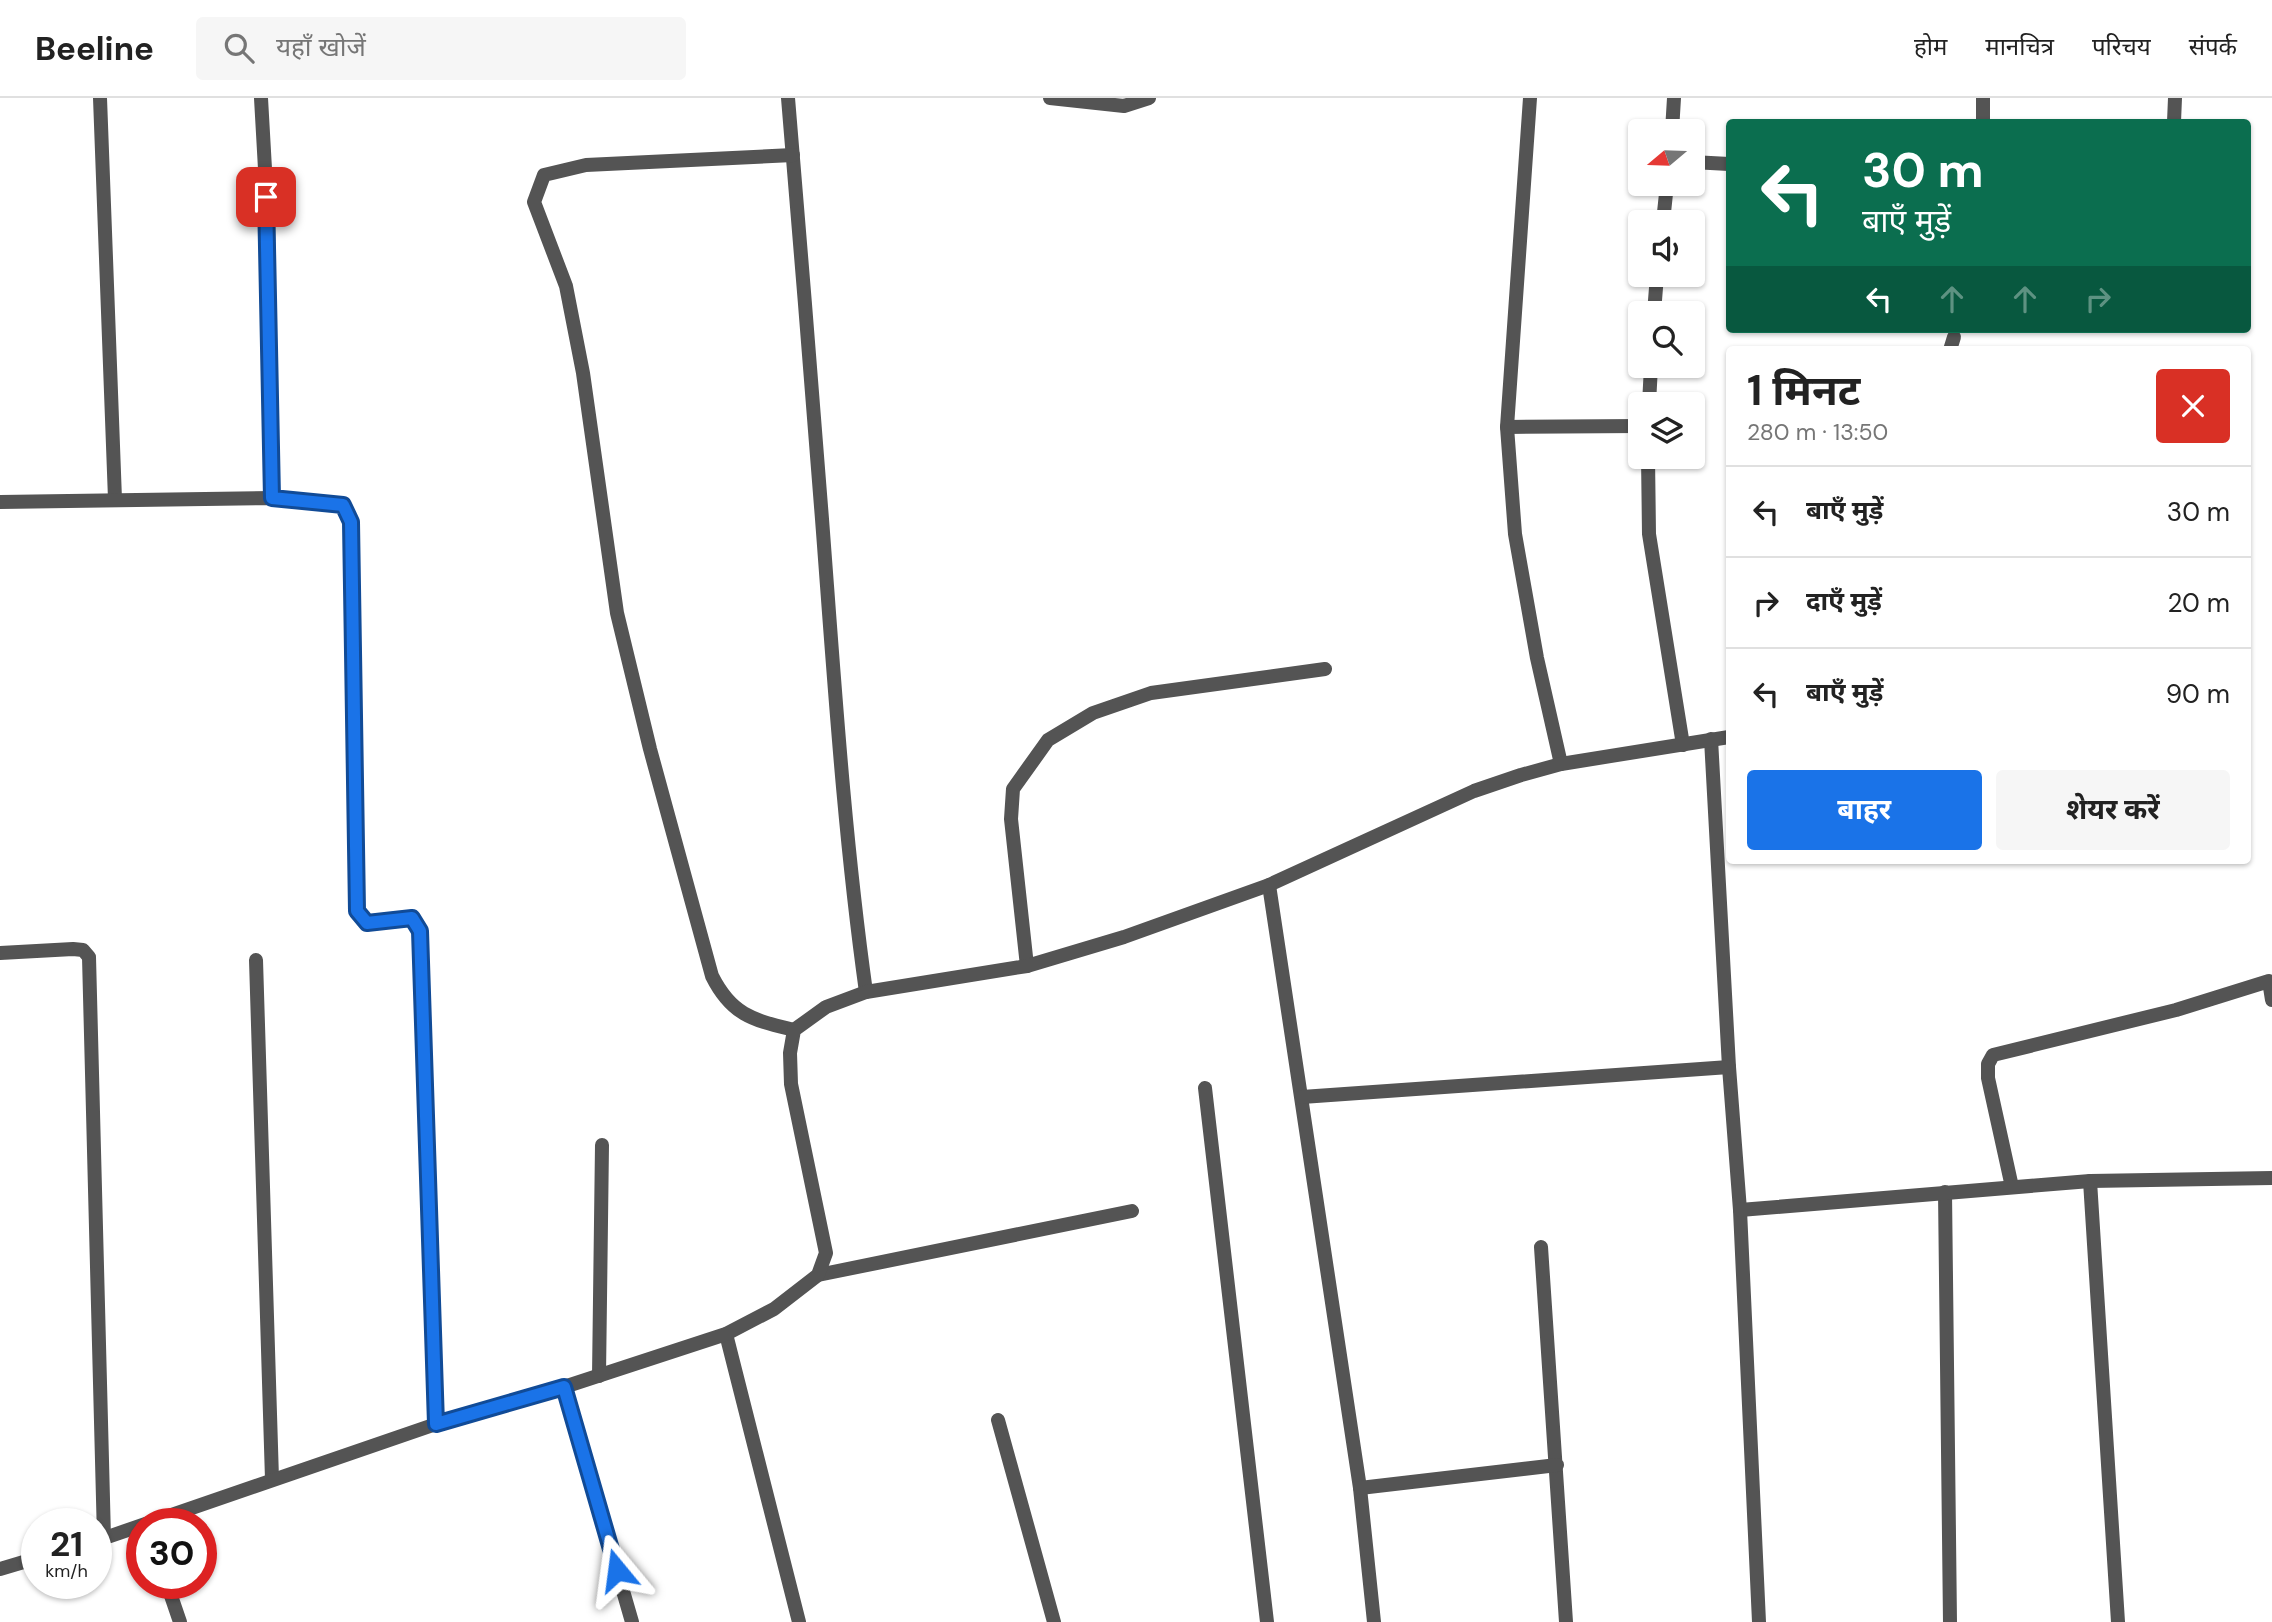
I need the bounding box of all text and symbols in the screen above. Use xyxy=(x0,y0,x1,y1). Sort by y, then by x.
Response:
search box xyxy=(196,17,686,80)
text: Beeline xyxy=(35,27,154,70)
icon: search xyxy=(220,29,258,67)
text: यहाँ खोजें xyxy=(276,30,366,64)
text: होम xyxy=(1914,31,1947,62)
text: मानचित्र xyxy=(1985,31,2054,62)
text: परिचय xyxy=(2092,31,2151,62)
text: संपर्क xyxy=(2189,31,2237,62)
north arrow xyxy=(1628,119,1704,196)
map controls xyxy=(1628,119,1705,469)
text: 30 m xyxy=(1862,138,1984,202)
icon: left xyxy=(1747,147,1838,238)
pin xyxy=(236,167,296,227)
icon: arrive xyxy=(247,178,285,216)
text: बाएँ मुड़ें xyxy=(1862,200,1951,242)
button: sound xyxy=(1628,210,1705,287)
icon: left xyxy=(1860,280,1898,318)
icon: ahead xyxy=(1933,280,1971,318)
icon: ahead xyxy=(2006,280,2044,318)
icon: right xyxy=(2079,280,2117,318)
button: search xyxy=(1628,301,1705,378)
text: 1 मिनट xyxy=(1747,363,1860,418)
button: close xyxy=(2156,369,2230,443)
button: layers xyxy=(1628,392,1705,469)
text: 280 m · 13:50 xyxy=(1747,417,1888,447)
icon: left xyxy=(1747,493,1785,531)
text: बाएँ मुड़ें xyxy=(1806,493,1883,527)
text: 30 m xyxy=(2167,495,2230,529)
icon: right xyxy=(1747,584,1785,622)
text: दाएँ मुड़ें xyxy=(1806,584,1882,618)
text: 20 m xyxy=(2167,586,2230,620)
icon: left xyxy=(1747,675,1785,713)
text: बाएँ मुड़ें xyxy=(1806,675,1883,709)
text: 90 m xyxy=(2166,677,2230,711)
button: बाहर xyxy=(1747,770,1982,850)
button: शेयर करें xyxy=(1996,770,2230,850)
speed limit sign: 30 xyxy=(126,1508,217,1599)
text: 21 xyxy=(50,1521,83,1567)
position arrow xyxy=(580,1533,654,1607)
text: km/h xyxy=(45,1559,88,1583)

